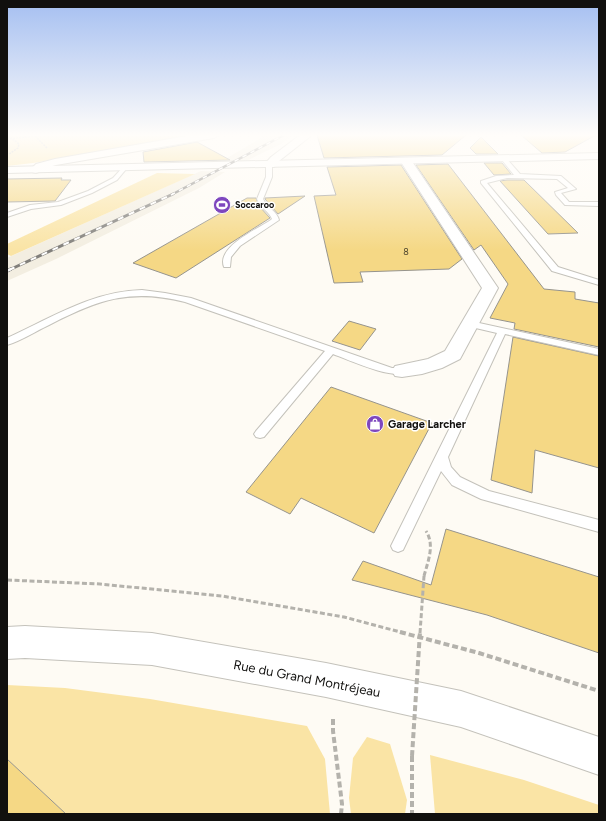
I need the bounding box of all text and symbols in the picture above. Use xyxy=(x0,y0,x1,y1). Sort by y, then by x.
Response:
sports icon: Soccaroo xyxy=(212,195,232,215)
place label: Soccaroo xyxy=(235,199,274,210)
house number: 8 xyxy=(403,246,409,257)
shop icon: Garage Larcher xyxy=(365,414,385,434)
place label: Garage Larcher xyxy=(388,418,467,431)
street label: Rue du Grand Montréjeau xyxy=(232,657,382,700)

